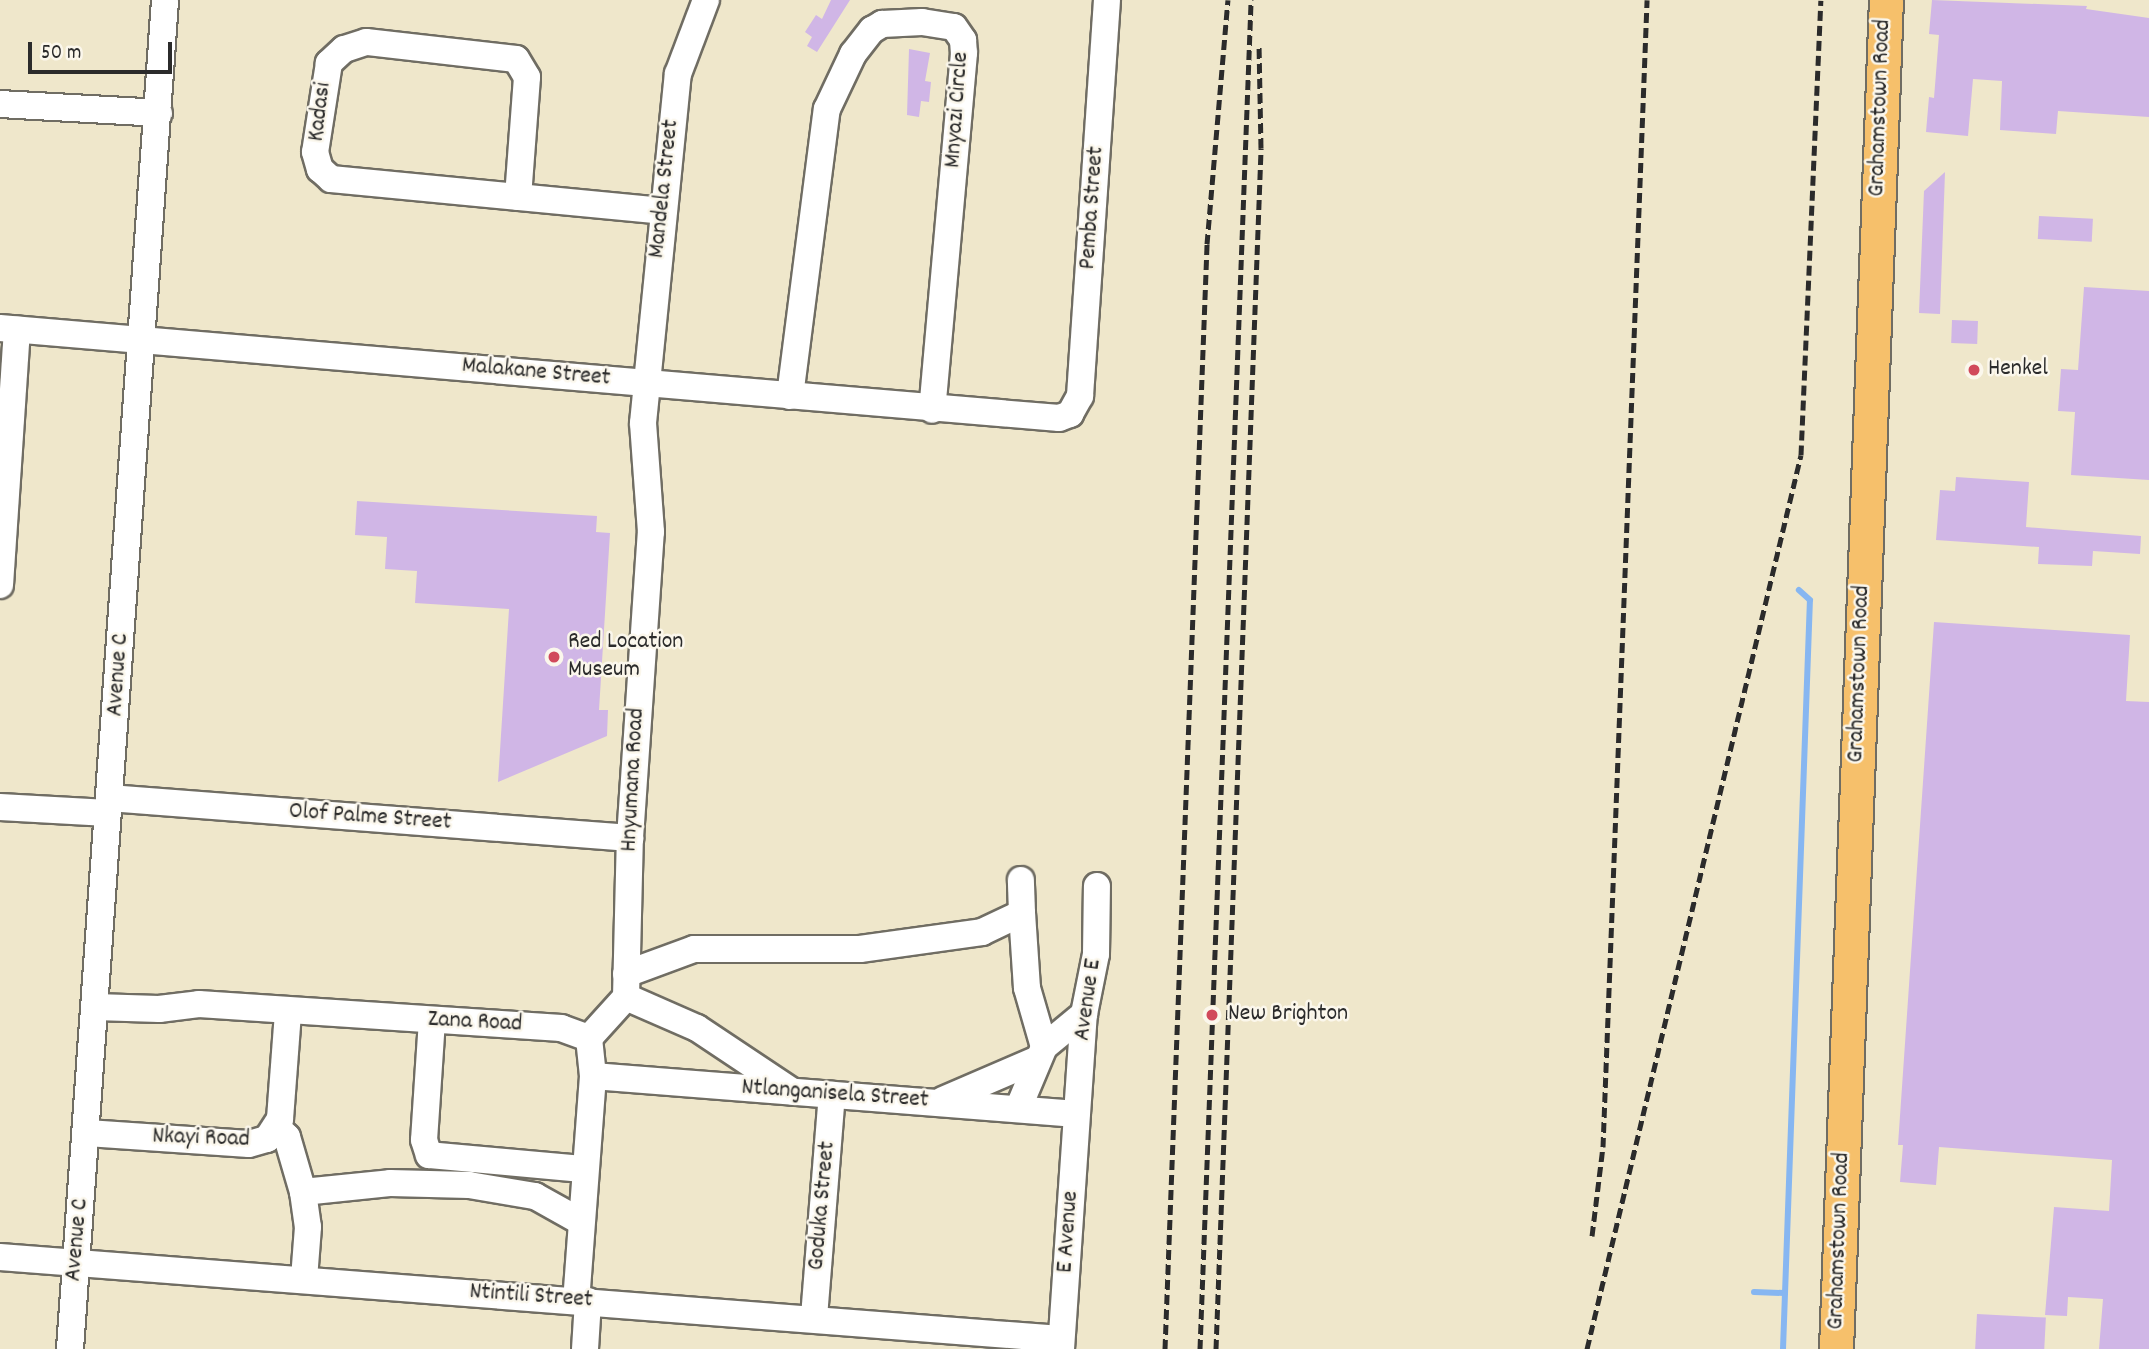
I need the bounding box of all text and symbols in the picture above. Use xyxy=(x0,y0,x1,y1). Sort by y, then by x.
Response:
street label: Grahamstown Road xyxy=(1864,19,1898,197)
scale bar xyxy=(32,28,175,72)
text: 50 m xyxy=(41,39,81,69)
street label: Mnyazi Circle xyxy=(940,51,976,169)
street label: Kadasi xyxy=(303,81,339,143)
street label: Mandela Street xyxy=(643,118,687,260)
street label: Pemba Street xyxy=(1074,145,1112,271)
street label: Malakane Street xyxy=(461,352,611,394)
place label: Henkel xyxy=(1988,356,2048,384)
marker: Henkel xyxy=(1966,362,1982,378)
street label: Grahamstown Road xyxy=(1843,585,1877,763)
place label: Red Location Museum xyxy=(568,629,683,685)
street label: Avenue C xyxy=(102,633,136,717)
marker: Red Location Museum xyxy=(546,649,562,665)
street label: Hnyumana Road xyxy=(616,707,652,853)
street label: Olof Palme Street xyxy=(288,798,452,838)
street label: Avenue E xyxy=(1069,957,1109,1043)
place label: New Brighton xyxy=(1228,1001,1348,1029)
marker: New Brighton xyxy=(1202,1005,1222,1025)
street label: Zana Road xyxy=(427,1006,523,1040)
street label: Ntlanganisela Street xyxy=(740,1074,930,1116)
street label: Nkayi Road xyxy=(152,1123,250,1155)
street label: Goduka Street xyxy=(803,1140,843,1272)
street label: Grahamstown Road xyxy=(1823,1152,1857,1330)
street label: E Avenue xyxy=(1052,1190,1086,1274)
street label: Avenue C xyxy=(60,1197,96,1283)
street label: Ntintili Street xyxy=(468,1278,594,1316)

